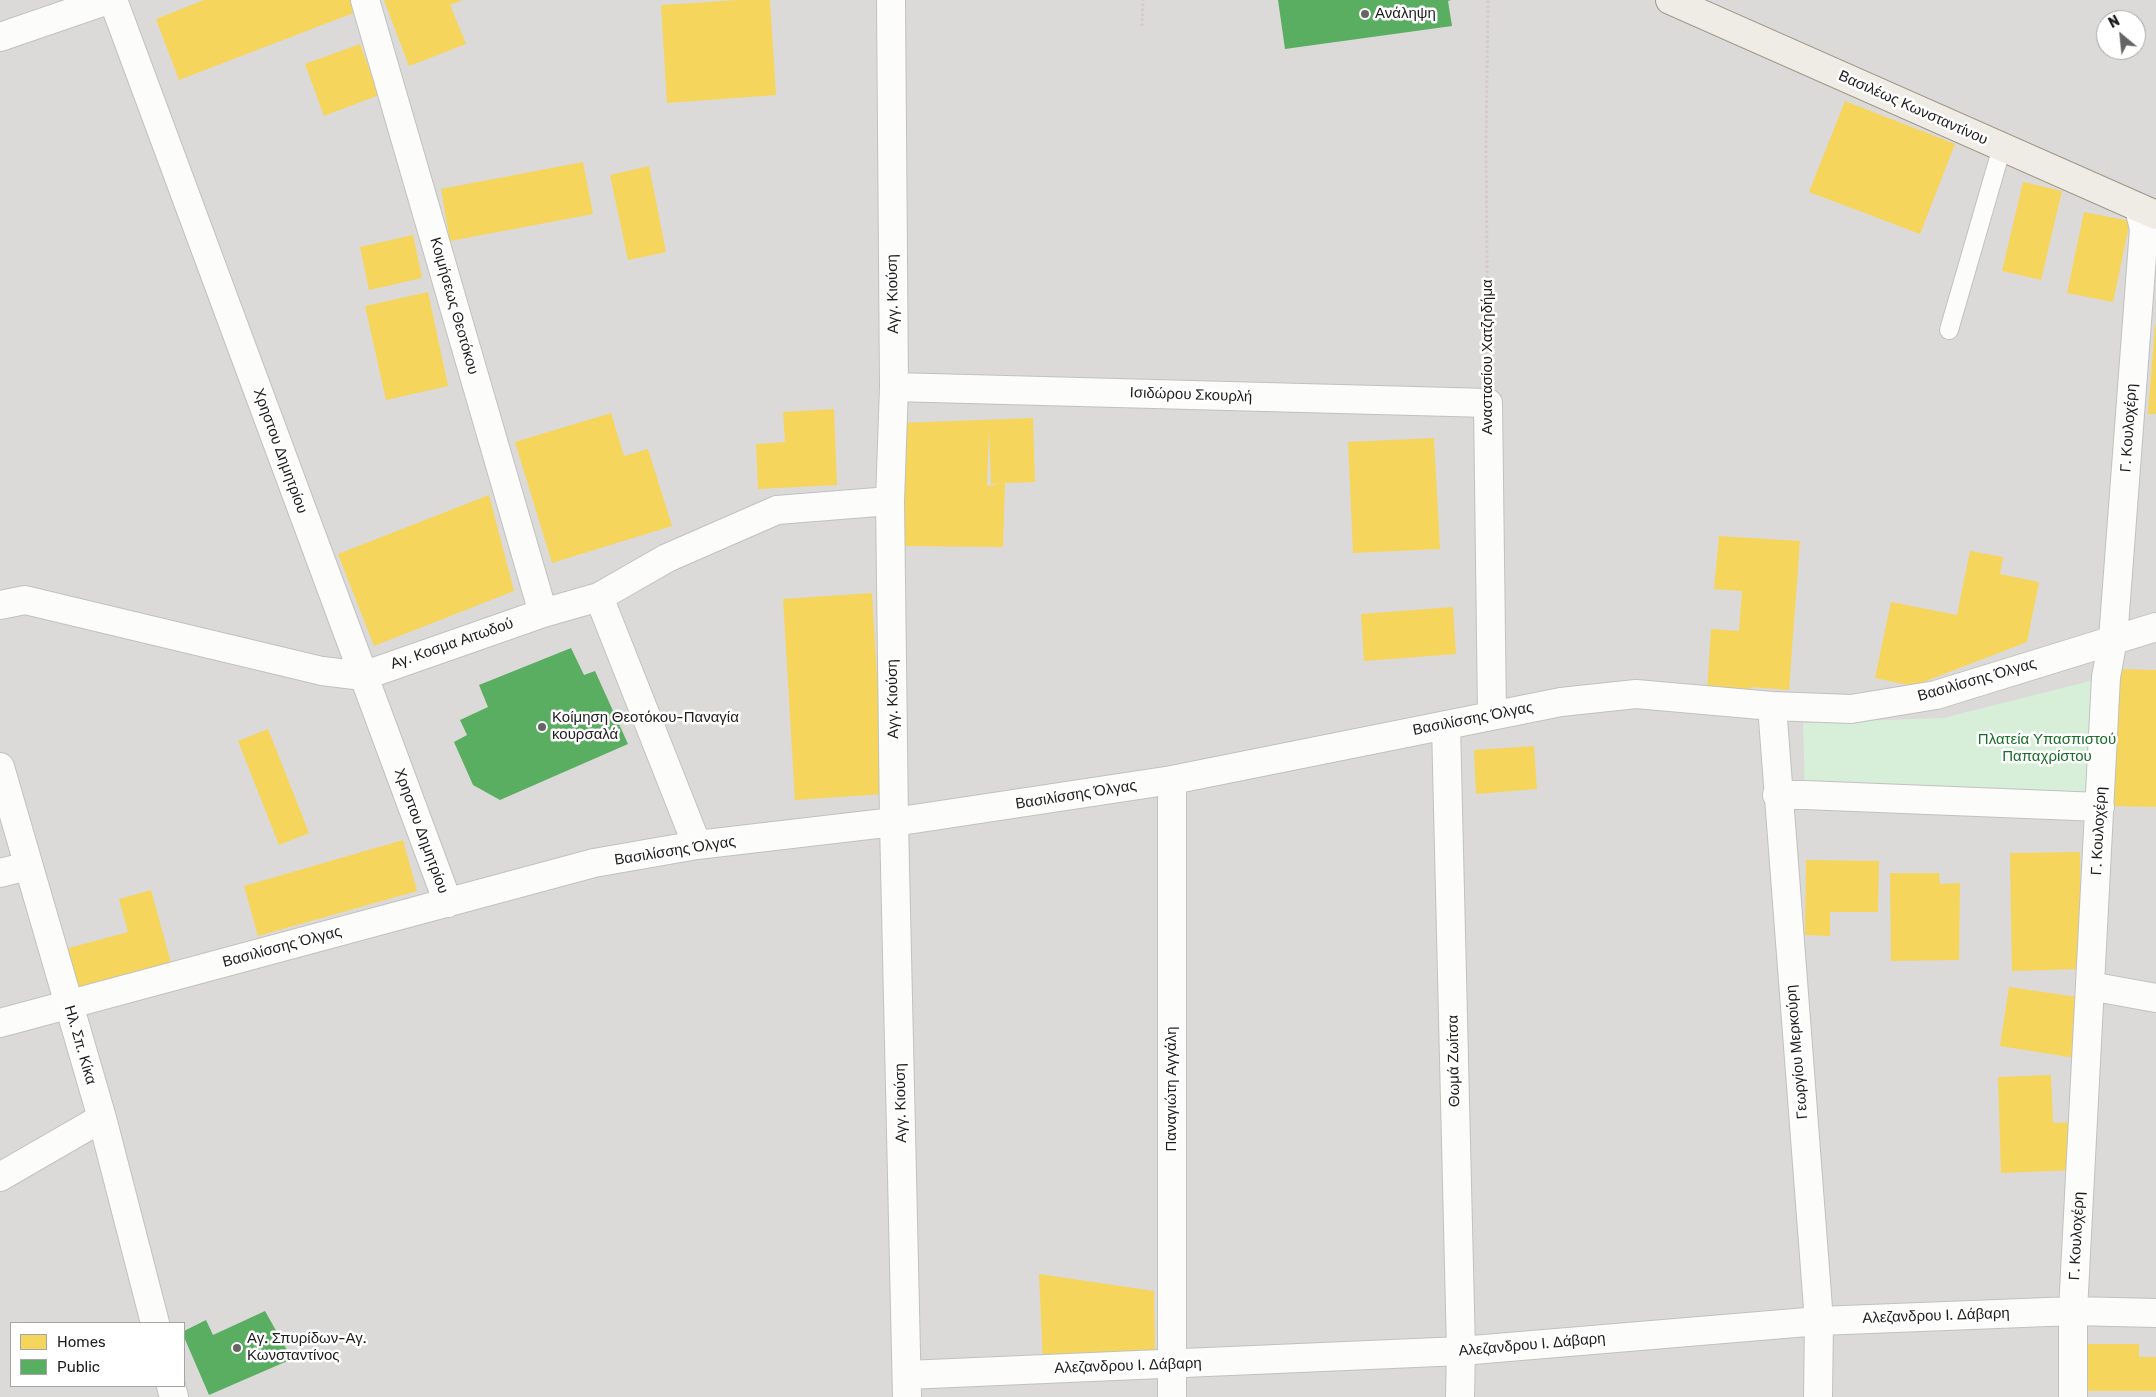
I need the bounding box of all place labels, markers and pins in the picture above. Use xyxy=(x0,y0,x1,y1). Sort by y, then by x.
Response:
place label: Ανάληψη xyxy=(1375,5,1436,23)
marker: Ανάληψη xyxy=(1359,8,1371,20)
place label: Κοίμηση Θεοτόκου-Παναγία κουρσαλά xyxy=(552,709,739,744)
marker: Κοίμηση Θεοτόκου-Παναγία κουρσαλά xyxy=(536,721,548,733)
place label: Αγ. Σπυρίδων-Αγ. Κωνσταντίνος xyxy=(247,1330,366,1365)
marker: Αγ. Σπυρίδων-Αγ. Κωνσταντίνος xyxy=(231,1342,243,1354)

